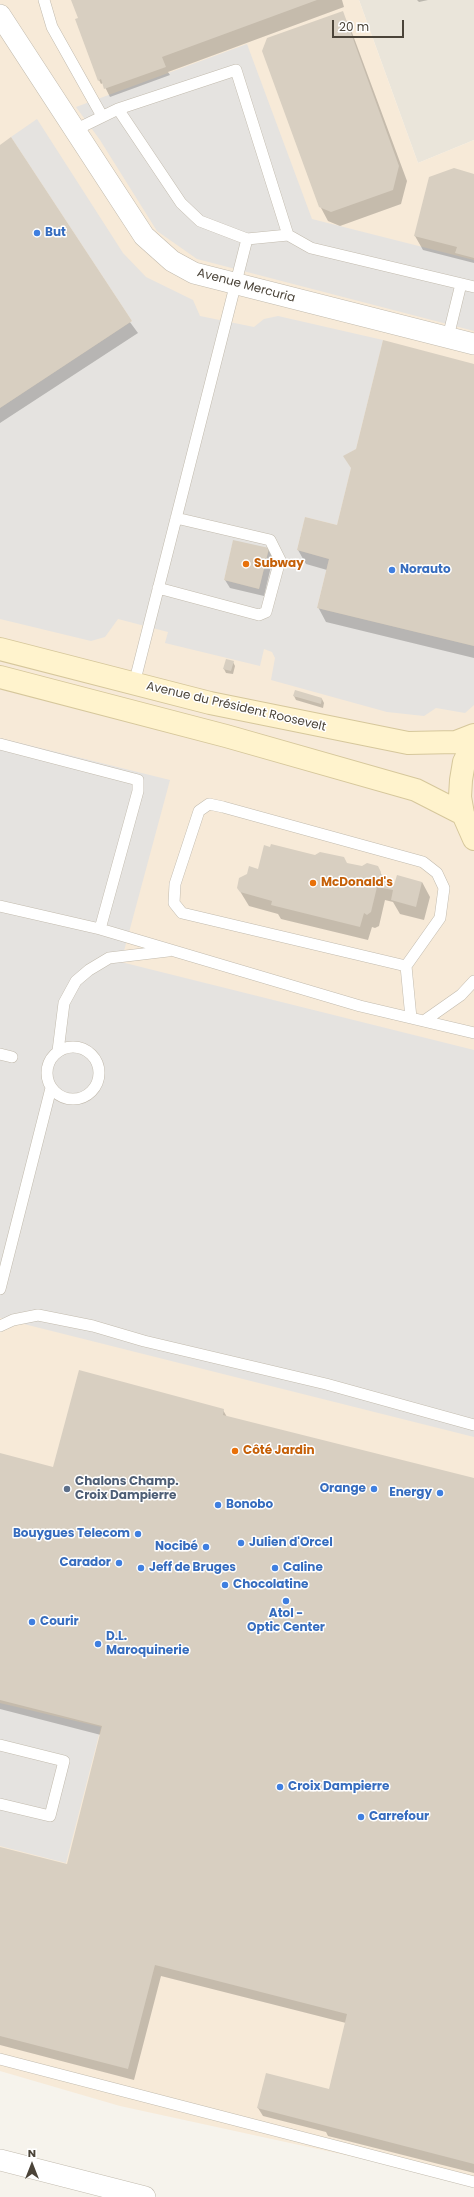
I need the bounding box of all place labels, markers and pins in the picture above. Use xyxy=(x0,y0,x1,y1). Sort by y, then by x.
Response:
place label: But xyxy=(45,226,66,240)
marker: But xyxy=(32,228,42,238)
place label: Subway xyxy=(254,557,304,571)
marker: Subway xyxy=(241,559,251,569)
place label: Norauto xyxy=(400,563,451,577)
marker: Norauto xyxy=(387,565,397,575)
place label: McDonald's xyxy=(321,876,393,890)
marker: McDonald's xyxy=(308,878,318,888)
place label: Côté Jardin xyxy=(243,1444,315,1458)
marker: Côté Jardin xyxy=(230,1446,240,1456)
place label: Chalons Champ. Croix Dampierre xyxy=(75,1475,179,1503)
place label: Orange xyxy=(320,1482,366,1496)
marker: Chalons Champ. Croix Dampierre xyxy=(62,1484,72,1494)
marker: Orange xyxy=(369,1484,379,1494)
place label: Energy xyxy=(389,1486,432,1500)
marker: Energy xyxy=(435,1488,445,1498)
place label: Bonobo xyxy=(226,1498,273,1512)
marker: Bonobo xyxy=(213,1500,223,1510)
place label: Bouygues Telecom xyxy=(13,1527,130,1541)
marker: Bouygues Telecom xyxy=(133,1529,143,1539)
place label: Julien d'Orcel xyxy=(249,1536,333,1550)
marker: Julien d'Orcel xyxy=(236,1538,246,1548)
place label: Nocibé xyxy=(155,1540,198,1554)
marker: Nocibé xyxy=(201,1542,211,1552)
place label: Carador xyxy=(59,1556,111,1570)
marker: Carador xyxy=(114,1558,124,1568)
place label: Jeff de Bruges xyxy=(149,1561,236,1575)
place label: Caline xyxy=(283,1561,323,1575)
marker: Jeff de Bruges xyxy=(136,1563,146,1573)
marker: Caline xyxy=(270,1563,280,1573)
place label: Chocolatine xyxy=(233,1578,308,1592)
marker: Chocolatine xyxy=(220,1580,230,1590)
marker: Atol - Optic Center xyxy=(281,1596,291,1606)
place label: Atol - Optic Center xyxy=(247,1607,325,1635)
place label: Courir xyxy=(40,1615,79,1629)
marker: Courir xyxy=(27,1617,37,1627)
place label: D.L. Maroquinerie xyxy=(106,1630,189,1658)
marker: D.L. Maroquinerie xyxy=(93,1639,103,1649)
place label: Croix Dampierre xyxy=(288,1780,389,1794)
marker: Croix Dampierre xyxy=(275,1782,285,1792)
place label: Carrefour xyxy=(369,1810,429,1824)
marker: Carrefour xyxy=(356,1812,366,1822)

